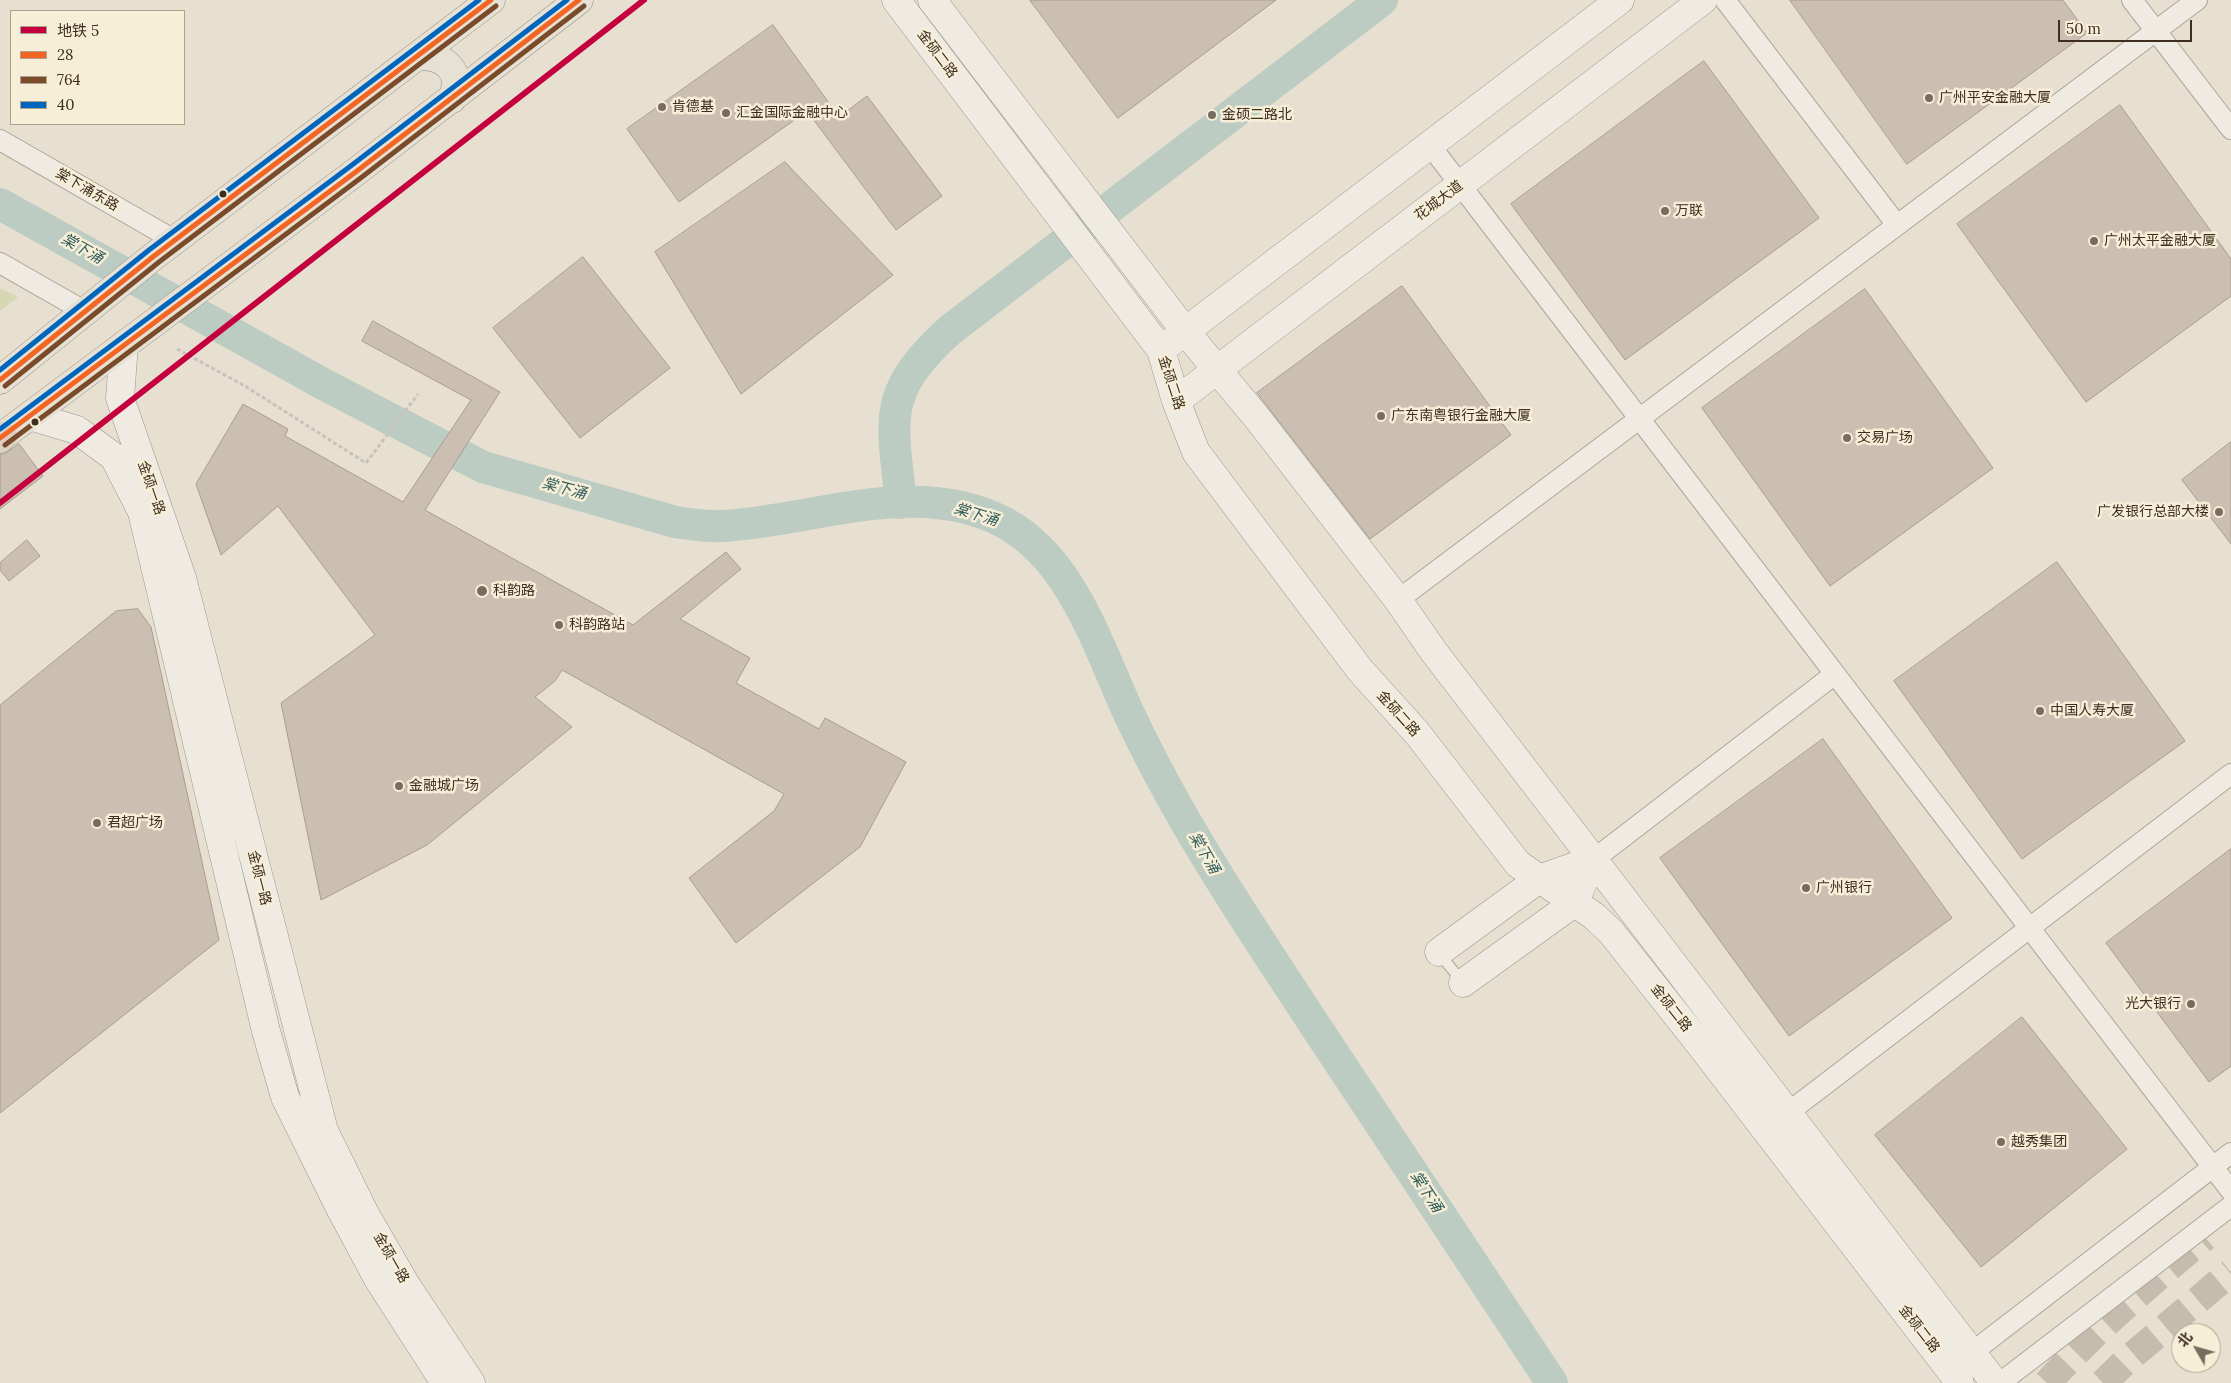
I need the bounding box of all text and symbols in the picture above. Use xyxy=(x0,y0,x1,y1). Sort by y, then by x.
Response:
legend xyxy=(10,10,185,125)
scale bar xyxy=(2061,10,2195,42)
text: 50 m xyxy=(2066,19,2101,38)
text: 地铁 5 xyxy=(57,21,99,40)
street label: 金硕二路 xyxy=(913,27,961,81)
text: 28 xyxy=(57,45,74,64)
text: 764 xyxy=(57,70,81,89)
place label: 广州平安金融大厦 xyxy=(1939,90,2051,106)
marker: 广州平安金融大厦 xyxy=(1923,92,1935,104)
text: 40 xyxy=(57,95,74,114)
place label: 肯德基 xyxy=(672,99,714,115)
marker: 肯德基 xyxy=(656,101,668,113)
place label: 汇金国际金融中心 xyxy=(736,105,848,121)
marker: 汇金国际金融中心 xyxy=(720,107,732,119)
place label: 金硕二路北 xyxy=(1222,107,1292,123)
marker: 金硕二路北 xyxy=(1206,109,1218,121)
street label: 棠下涌东路 xyxy=(52,165,122,215)
street label: 花城大道 xyxy=(1412,177,1466,225)
unlabelled marker xyxy=(218,189,228,199)
place label: 万联 xyxy=(1675,203,1703,219)
marker: 万联 xyxy=(1659,205,1671,217)
water label: 棠下涌 xyxy=(58,230,106,268)
place label: 广州太平金融大厦 xyxy=(2104,233,2216,249)
marker: 广州太平金融大厦 xyxy=(2088,235,2100,247)
street label: 金硕二路 xyxy=(1154,354,1188,412)
place label: 广东南粤银行金融大厦 xyxy=(1391,408,1531,424)
marker: 广东南粤银行金融大厦 xyxy=(1375,410,1387,422)
unlabelled marker xyxy=(30,417,40,427)
place label: 交易广场 xyxy=(1857,430,1913,446)
marker: 交易广场 xyxy=(1841,432,1853,444)
street label: 金硕一路 xyxy=(134,459,168,517)
water label: 棠下涌 xyxy=(540,474,588,504)
water label: 棠下涌 xyxy=(952,500,1000,530)
place label: 广发银行总部大楼 xyxy=(2097,504,2209,520)
marker: 广发银行总部大楼 xyxy=(2213,506,2225,518)
place label: 科韵路 xyxy=(493,583,535,599)
marker: 科韵路 xyxy=(475,584,489,598)
place label: 科韵路站 xyxy=(569,617,625,633)
marker: 科韵路站 xyxy=(553,619,565,631)
street label: 金硕二路 xyxy=(1373,688,1423,740)
place label: 中国人寿大厦 xyxy=(2050,703,2134,719)
marker: 中国人寿大厦 xyxy=(2034,705,2046,717)
place label: 金融城广场 xyxy=(409,778,479,794)
marker: 金融城广场 xyxy=(393,780,405,792)
place label: 君超广场 xyxy=(107,815,163,831)
marker: 君超广场 xyxy=(91,817,103,829)
water label: 棠下涌 xyxy=(1185,829,1223,877)
street label: 金硕一路 xyxy=(244,849,274,907)
place label: 广州银行 xyxy=(1816,880,1872,896)
marker: 广州银行 xyxy=(1800,882,1812,894)
street label: 金硕二路 xyxy=(1647,981,1695,1035)
place label: 光大银行 xyxy=(2125,996,2181,1012)
marker: 光大银行 xyxy=(2185,998,2197,1010)
place label: 越秀集团 xyxy=(2011,1134,2067,1150)
marker: 越秀集团 xyxy=(1995,1136,2007,1148)
water label: 棠下涌 xyxy=(1406,1168,1446,1216)
street label: 金硕一路 xyxy=(370,1230,412,1286)
street label: 金硕二路 xyxy=(1895,1302,1943,1356)
north arrow xyxy=(2171,1323,2221,1373)
text: 北 xyxy=(2174,1328,2196,1350)

